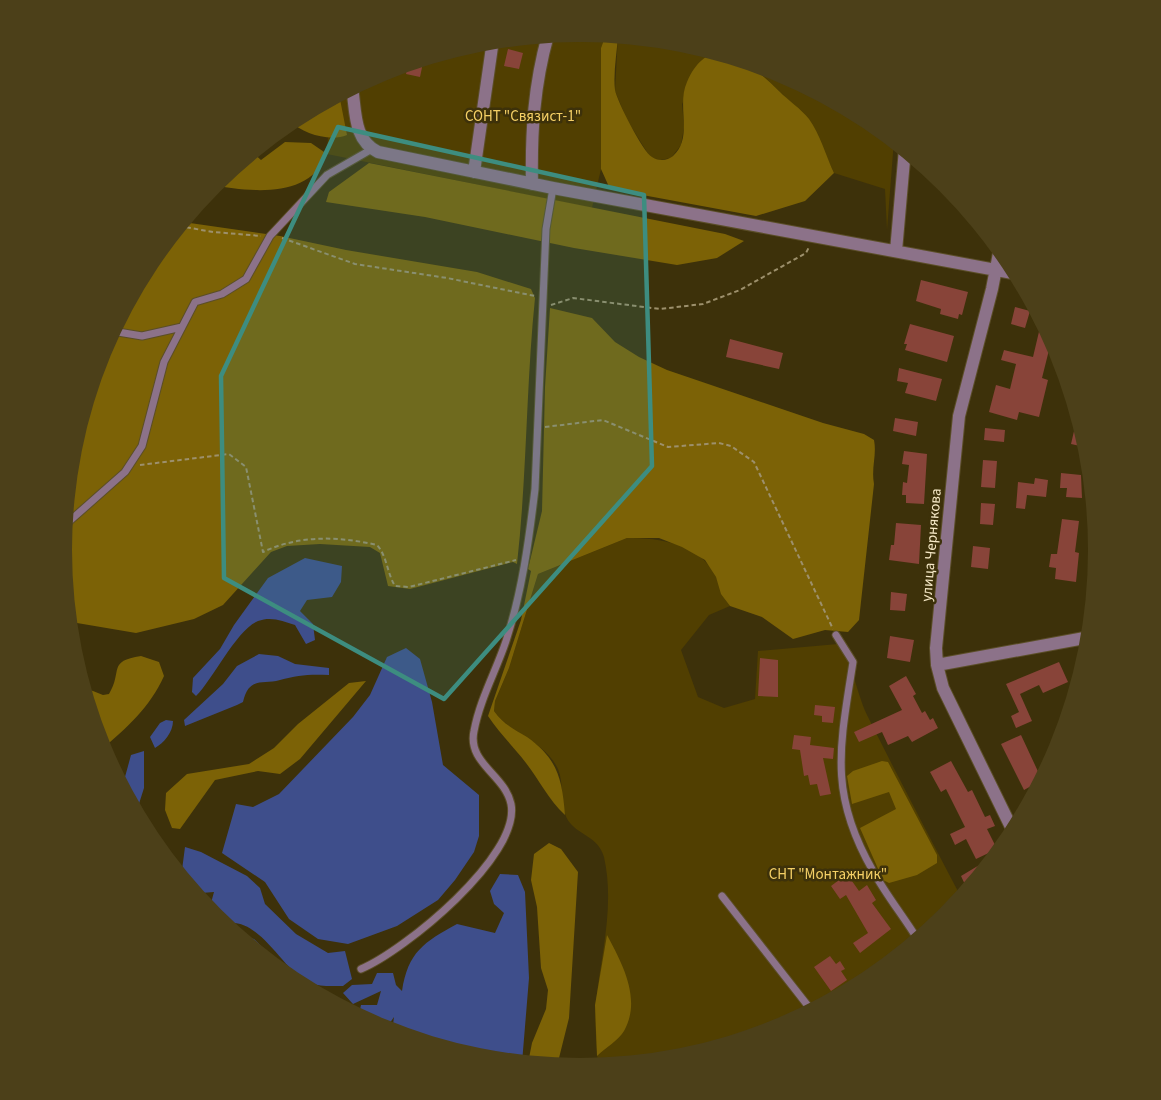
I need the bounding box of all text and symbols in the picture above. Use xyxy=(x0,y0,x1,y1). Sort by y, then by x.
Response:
park label: СОНТ "Связист-1" xyxy=(465,106,581,127)
street label: улица Чернякова xyxy=(916,488,947,603)
park label: СНТ "Монтажник" xyxy=(769,864,887,885)

